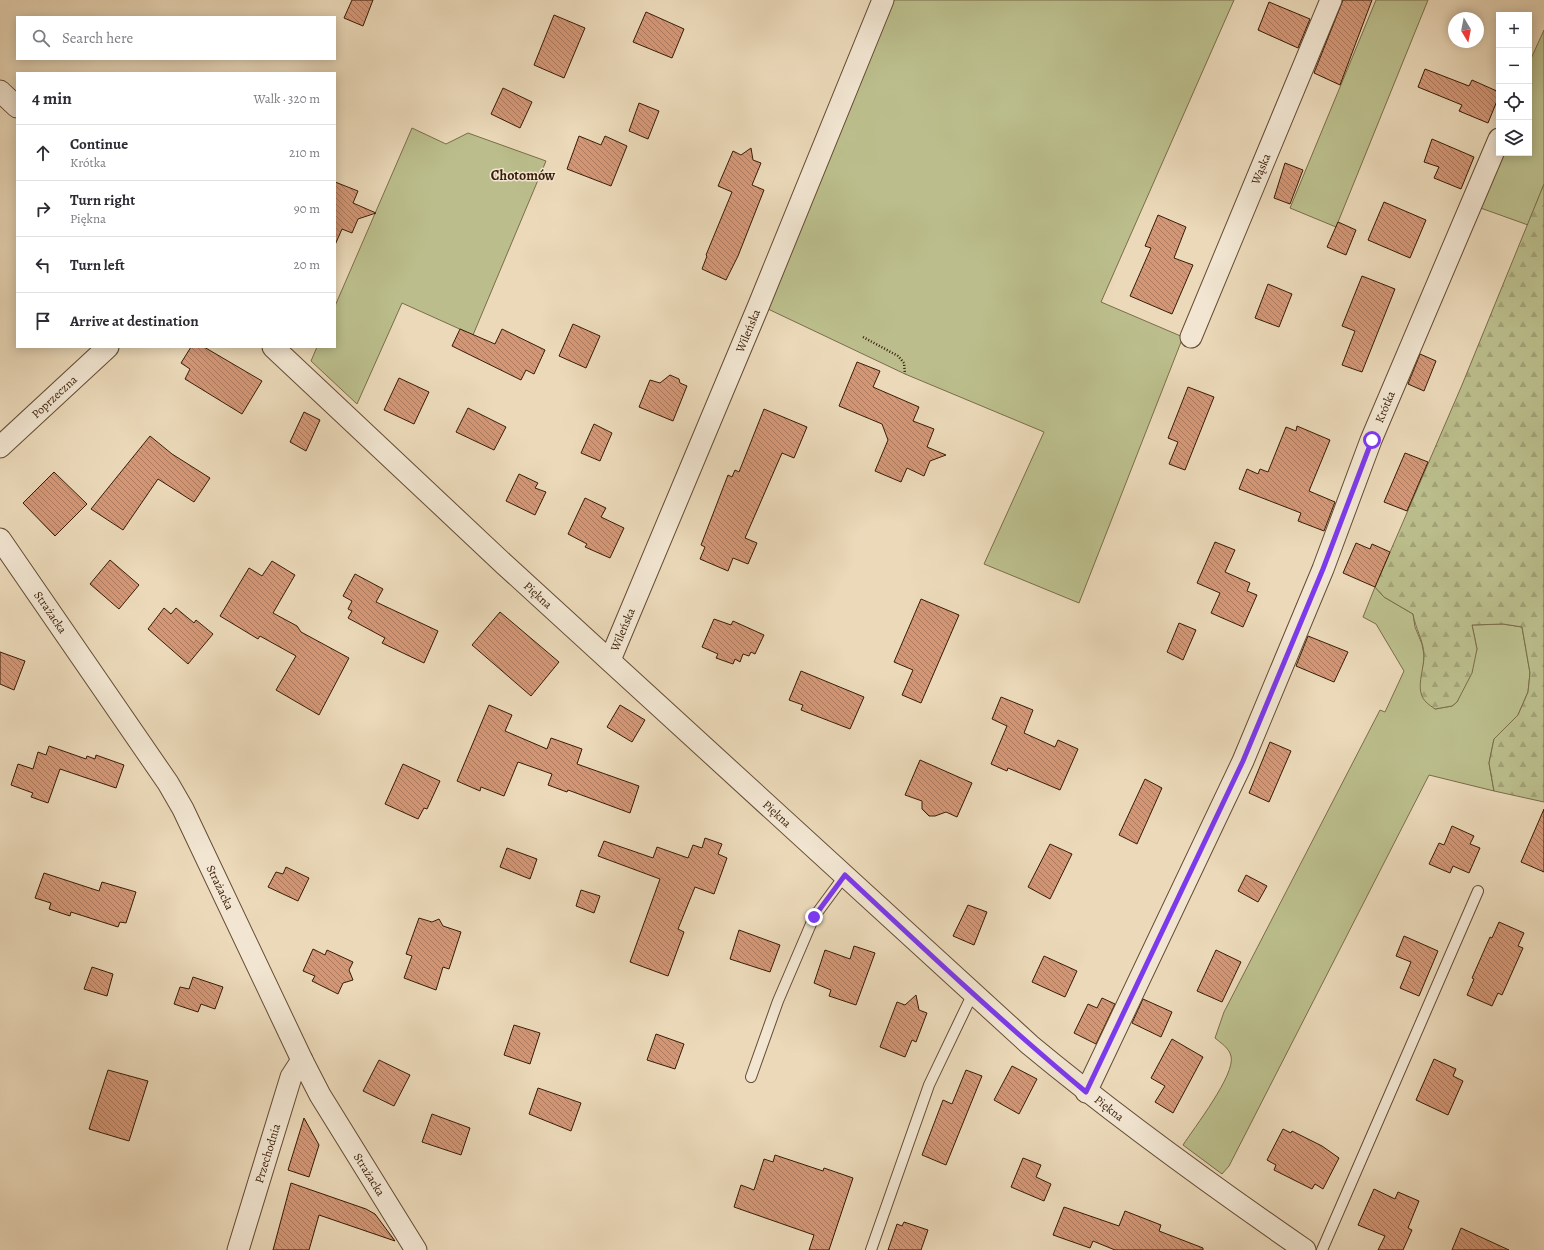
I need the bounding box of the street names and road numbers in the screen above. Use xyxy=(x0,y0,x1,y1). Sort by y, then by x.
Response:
street label: Wąska xyxy=(1247,151,1275,188)
street label: Wileńska xyxy=(732,306,764,356)
street label: Poprzeczna xyxy=(28,371,81,422)
street label: Krótka xyxy=(1371,388,1399,425)
street label: Piękna xyxy=(520,578,556,613)
street label: Strażacka xyxy=(30,588,71,637)
street label: Wileńska xyxy=(606,605,639,654)
street label: Piękna xyxy=(759,797,795,831)
street label: Strażacka xyxy=(203,862,238,913)
street label: Piękna xyxy=(1091,1092,1128,1125)
street label: Przechodnia xyxy=(251,1121,284,1185)
street label: Strażacka xyxy=(350,1150,389,1200)

